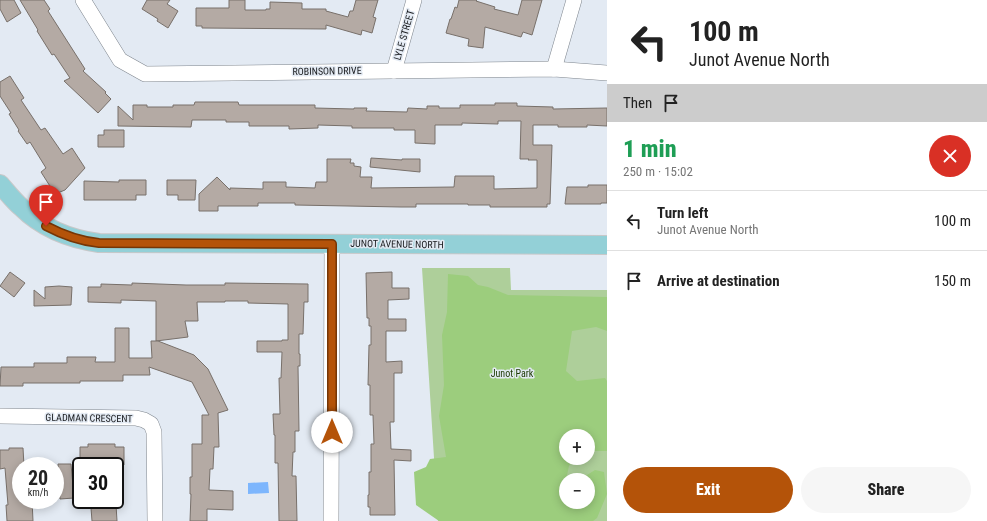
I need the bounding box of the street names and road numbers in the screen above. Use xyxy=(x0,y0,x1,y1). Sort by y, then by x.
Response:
street label: LYLE STREET xyxy=(392,9,416,61)
street label: ROBINSON DRIVE xyxy=(292,65,362,77)
street label: JUNOT AVENUE NORTH xyxy=(350,238,444,250)
street label: GLADMAN CRESCENT xyxy=(45,412,133,424)

